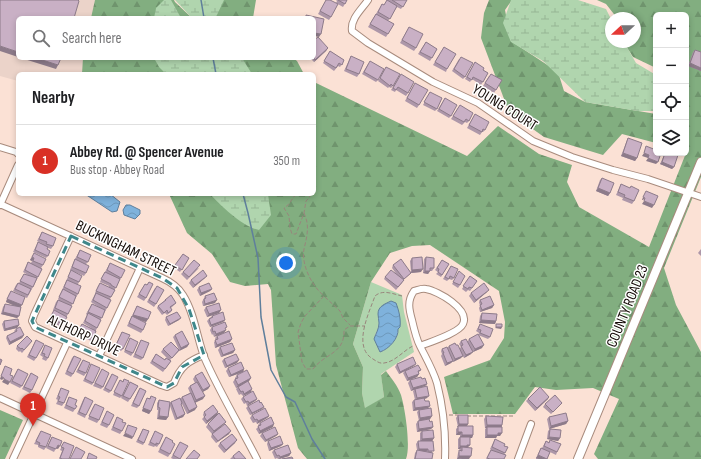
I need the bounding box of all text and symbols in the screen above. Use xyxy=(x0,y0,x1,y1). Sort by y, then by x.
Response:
north arrow xyxy=(605,12,641,48)
map controls xyxy=(653,12,689,156)
button: + xyxy=(653,12,689,48)
search box xyxy=(16,16,316,60)
icon: search xyxy=(30,27,52,49)
text: Search here xyxy=(62,29,122,48)
button: − xyxy=(653,48,689,84)
street label: YOUNG COURT xyxy=(469,80,541,135)
button: locate xyxy=(653,84,689,120)
text: Nearby xyxy=(32,88,75,108)
button: layers xyxy=(653,120,689,156)
text: Abbey Rd. @ Spencer Avenue xyxy=(70,143,224,162)
text: 1 xyxy=(42,153,48,169)
text: 350 m xyxy=(273,153,300,169)
text: Bus stop · Abbey Road xyxy=(70,162,164,178)
street label: BUCKINGHAM STREET xyxy=(72,216,179,281)
your location xyxy=(276,253,296,273)
street label: COUNTY ROAD 23 xyxy=(602,262,653,350)
street label: ALTHORP DRIVE xyxy=(44,310,123,361)
pin: 1 xyxy=(20,393,46,426)

